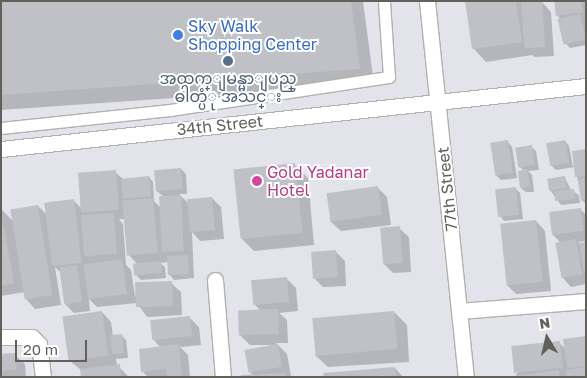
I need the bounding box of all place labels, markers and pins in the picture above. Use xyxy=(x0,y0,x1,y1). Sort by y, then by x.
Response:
place label: Sky Walk Shopping Center xyxy=(188,16,317,54)
marker: Sky Walk Shopping Center xyxy=(172,29,184,41)
marker: အထက္ျမန္မာျပည္ ဓါတ္ပံု အသင္း xyxy=(222,55,234,67)
place label: အထက္ျမန္မာျပည္ ဓါတ္ပံု အသင္း xyxy=(159,68,297,106)
place label: Gold Yadanar Hotel xyxy=(267,162,369,200)
marker: Gold Yadanar Hotel xyxy=(251,175,263,187)

